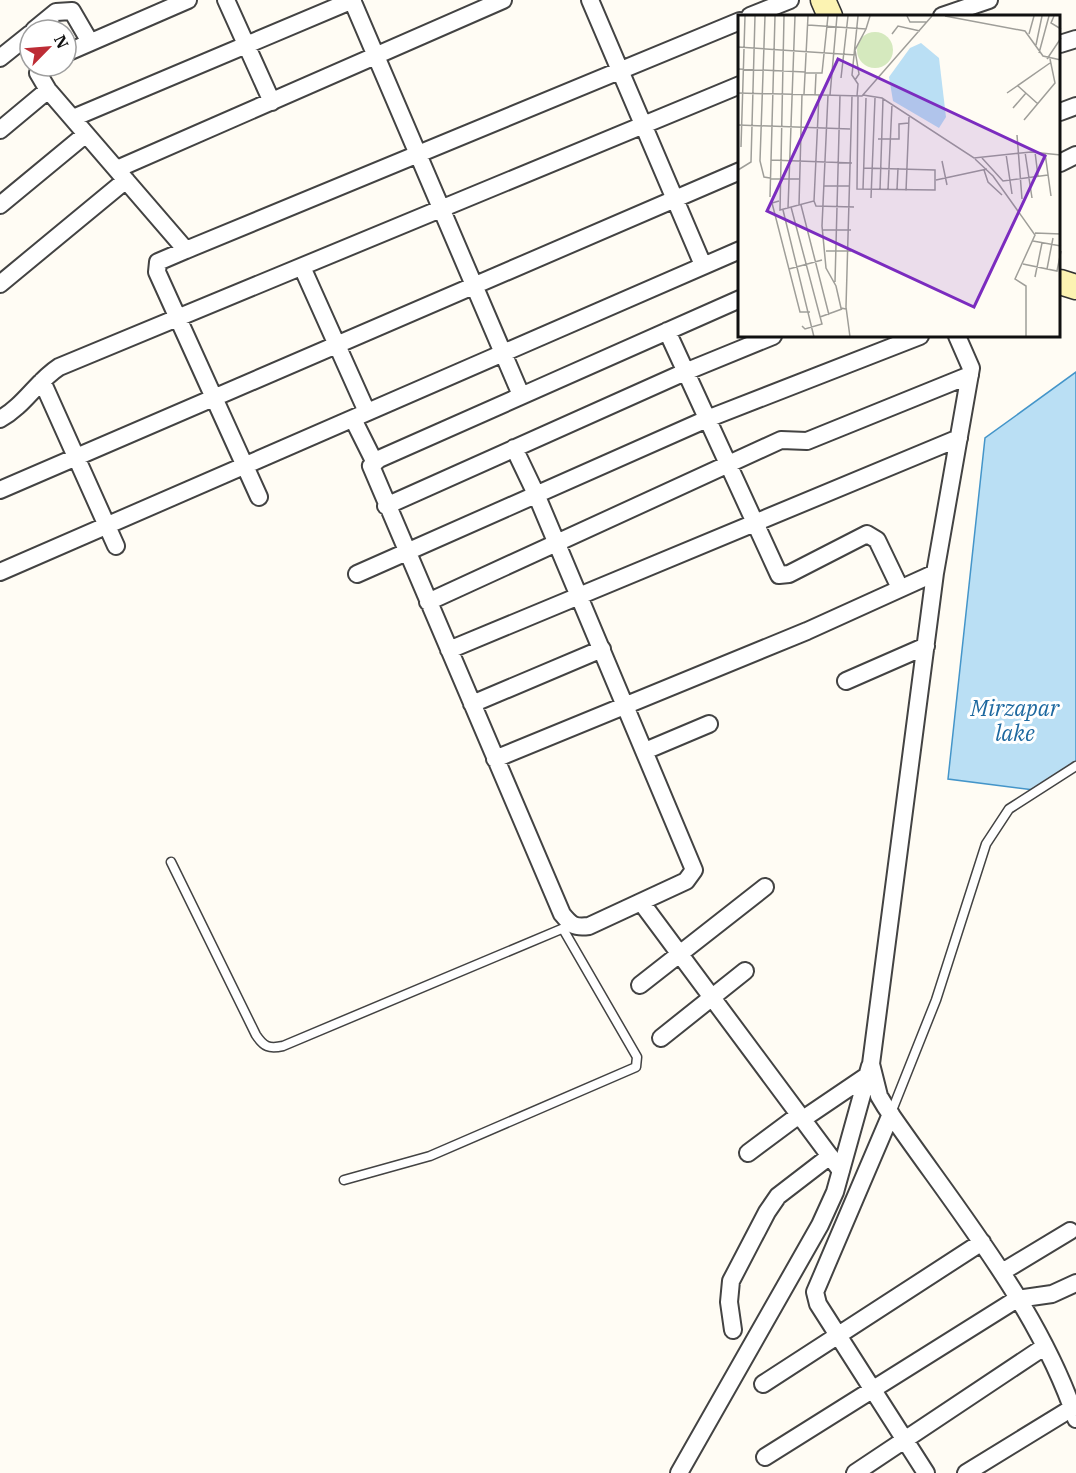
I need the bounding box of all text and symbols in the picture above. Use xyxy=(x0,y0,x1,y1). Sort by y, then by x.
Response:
inset map xyxy=(738,15,1061,338)
north arrow xyxy=(18,18,78,78)
text: N xyxy=(50,32,73,52)
water label: Mirzapar lake xyxy=(970,693,1061,747)

